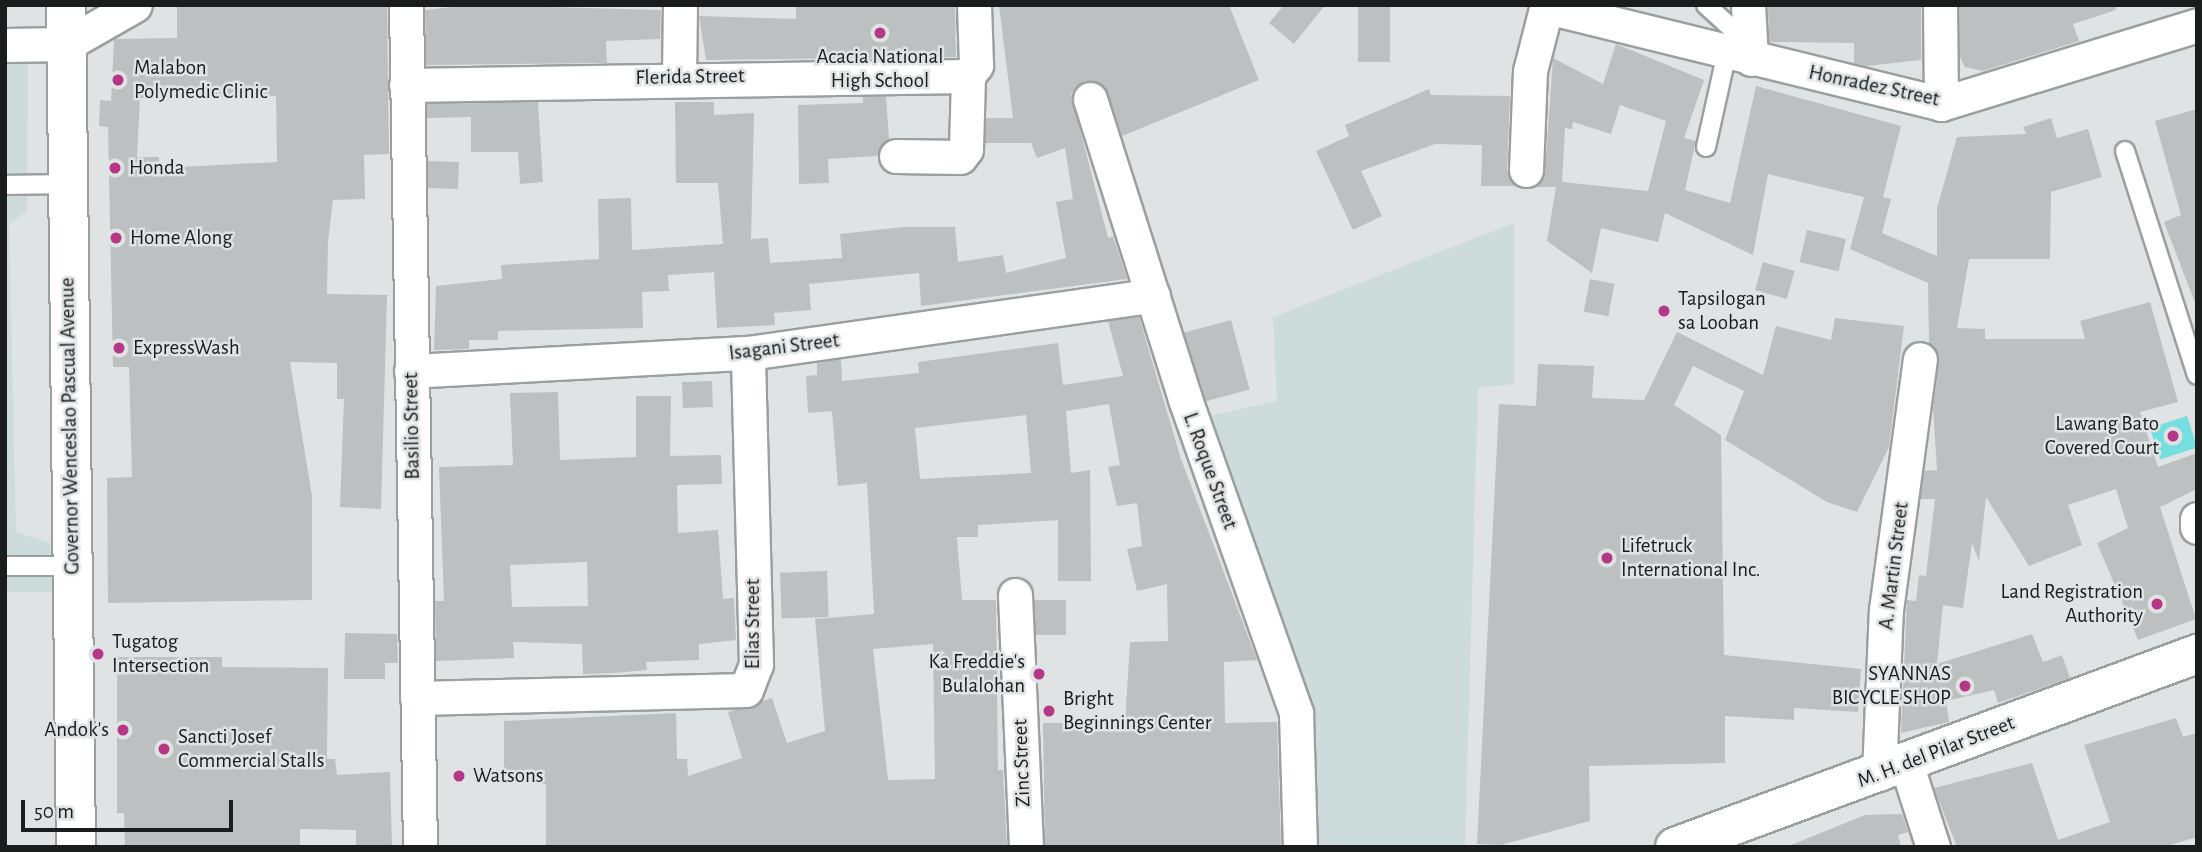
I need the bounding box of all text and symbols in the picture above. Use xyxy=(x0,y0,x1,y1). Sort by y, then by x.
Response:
marker: Acacia National High School xyxy=(872,25,888,41)
place label: Acacia National High School xyxy=(817,44,943,94)
place label: Malabon Polymedic Clinic xyxy=(134,55,268,105)
street label: Honradez Street xyxy=(1806,60,1942,112)
street label: Flerida Street xyxy=(635,63,745,91)
marker: Malabon Polymedic Clinic xyxy=(108,70,128,90)
place label: Honda xyxy=(129,155,184,181)
marker: Honda xyxy=(107,160,123,176)
place label: Home Along xyxy=(130,225,232,251)
marker: Home Along xyxy=(108,230,124,246)
street label: Governor Wenceslao Pascual Avenue xyxy=(55,277,85,575)
place label: Tapsilogan sa Looban xyxy=(1678,286,1766,336)
marker: Tapsilogan sa Looban xyxy=(1656,303,1672,319)
street label: Isagani Street xyxy=(727,328,841,366)
place label: ExpressWash xyxy=(133,335,240,361)
marker: ExpressWash xyxy=(111,340,127,356)
street label: Basilio Street xyxy=(398,372,426,480)
street label: L. Roque Street xyxy=(1177,409,1243,533)
place label: Lawang Bato Covered Court xyxy=(2045,411,2159,461)
marker: Lawang Bato Covered Court xyxy=(2165,428,2181,444)
street label: A. Martin Street xyxy=(1874,501,1914,631)
place label: Lifetruck International Inc. xyxy=(1621,533,1760,583)
marker: Lifetruck International Inc. xyxy=(1599,550,1615,566)
street label: Elias Street xyxy=(740,579,766,669)
place label: Land Registration Authority xyxy=(2000,579,2143,629)
marker: Land Registration Authority xyxy=(2149,596,2165,612)
place label: Tugatog Intersection xyxy=(112,629,209,679)
marker: Tugatog Intersection xyxy=(90,646,106,662)
place label: Ka Freddie's Bulalohan xyxy=(929,649,1025,699)
place label: SYANNAS BICYCLE SHOP xyxy=(1832,661,1951,711)
marker: Ka Freddie's Bulalohan xyxy=(1031,666,1047,682)
marker: SYANNAS BICYCLE SHOP xyxy=(1957,678,1973,694)
place label: Bright Beginnings Center xyxy=(1063,686,1212,736)
marker: Bright Beginnings Center xyxy=(1041,703,1057,719)
street label: M. H. del Pilar Street xyxy=(1854,710,2018,794)
place label: Andok's xyxy=(44,717,109,743)
street label: Zinc Street xyxy=(1008,719,1036,807)
marker: Andok's xyxy=(115,722,131,738)
place label: Sancti Josef Commercial Stalls xyxy=(178,724,324,774)
marker: Sancti Josef Commercial Stalls xyxy=(156,741,172,757)
place label: Watsons xyxy=(473,763,543,789)
marker: Watsons xyxy=(451,768,467,784)
scale bar xyxy=(24,786,236,830)
text: 50 m xyxy=(34,801,74,822)

